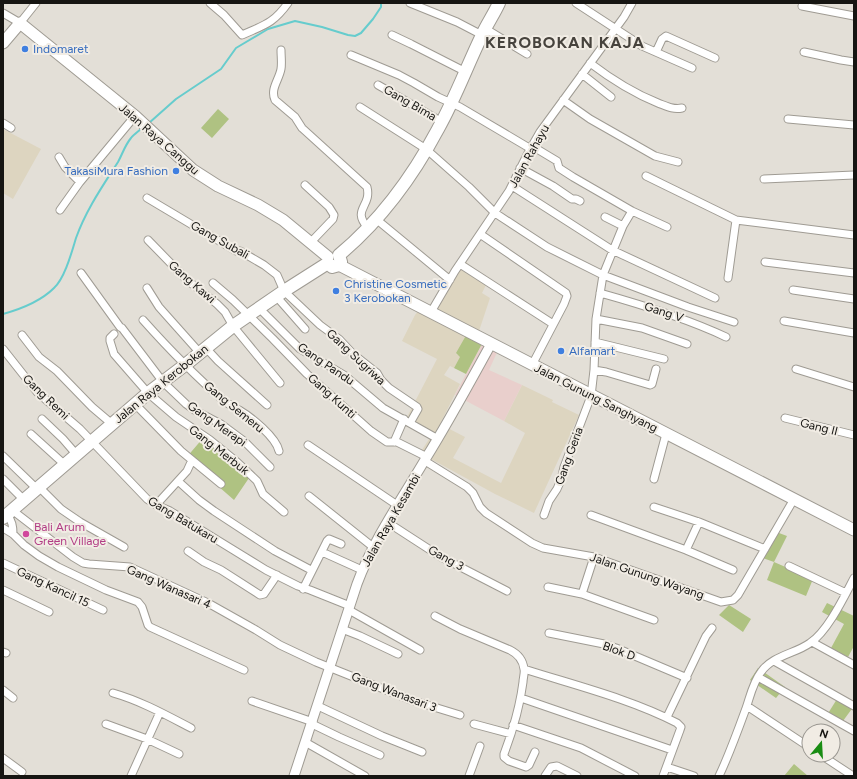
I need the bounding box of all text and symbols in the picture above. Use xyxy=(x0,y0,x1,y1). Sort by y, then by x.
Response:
district label: KEROBOKAN KAJA xyxy=(485,33,645,52)
place label: Indomaret xyxy=(33,42,89,56)
marker: Indomaret xyxy=(20,44,30,54)
street label: Gang Bima xyxy=(381,82,439,124)
street label: Jalan Raya Canggu xyxy=(116,100,202,178)
street label: Jalan Rahayu xyxy=(506,122,552,190)
place label: TakasiMura Fashion xyxy=(65,164,168,178)
marker: TakasiMura Fashion xyxy=(171,166,181,176)
street label: Gang Subali xyxy=(188,218,252,262)
street label: Gang Kawi xyxy=(166,258,218,306)
place label: Christine Cosmetic 3 Kerobokan xyxy=(344,277,448,305)
marker: Christine Cosmetic 3 Kerobokan xyxy=(331,286,341,296)
street label: Gang V xyxy=(643,299,686,325)
street label: Gang Sugriwa xyxy=(324,326,388,388)
street label: Gang Pandu xyxy=(295,340,357,388)
street label: Jalan Raya Kerobokan xyxy=(111,342,211,426)
place label: Alfamart xyxy=(569,344,616,358)
marker: Alfamart xyxy=(556,346,566,356)
street label: Jalan Gunung Sanghyang xyxy=(532,361,660,435)
street label: Gang Remi xyxy=(20,371,72,423)
street label: Gang Kunti xyxy=(305,371,359,421)
street label: Gang Semeru xyxy=(201,378,267,436)
street label: Gang Merapi xyxy=(185,399,249,449)
street label: Gang II xyxy=(799,416,839,438)
street label: Gang Merbuk xyxy=(186,422,252,478)
street label: Gang Geria xyxy=(552,425,586,487)
street label: Jalan Raya Kesambi xyxy=(359,471,423,569)
street label: Gang Batukaru xyxy=(145,494,221,546)
place label: Bali Arum Green Village xyxy=(34,520,106,548)
marker: Bali Arum Green Village xyxy=(21,529,31,539)
street label: Gang 3 xyxy=(426,543,466,573)
street label: Jalan Gunung Wayang xyxy=(588,550,706,602)
street label: Gang Wanasari 4 xyxy=(125,562,214,612)
street label: Gang Kancil 15 xyxy=(14,564,92,610)
street label: Blok D xyxy=(601,639,637,663)
street label: Gang Wanasari 3 xyxy=(349,669,439,715)
north arrow xyxy=(801,723,841,763)
text: N xyxy=(818,726,830,741)

